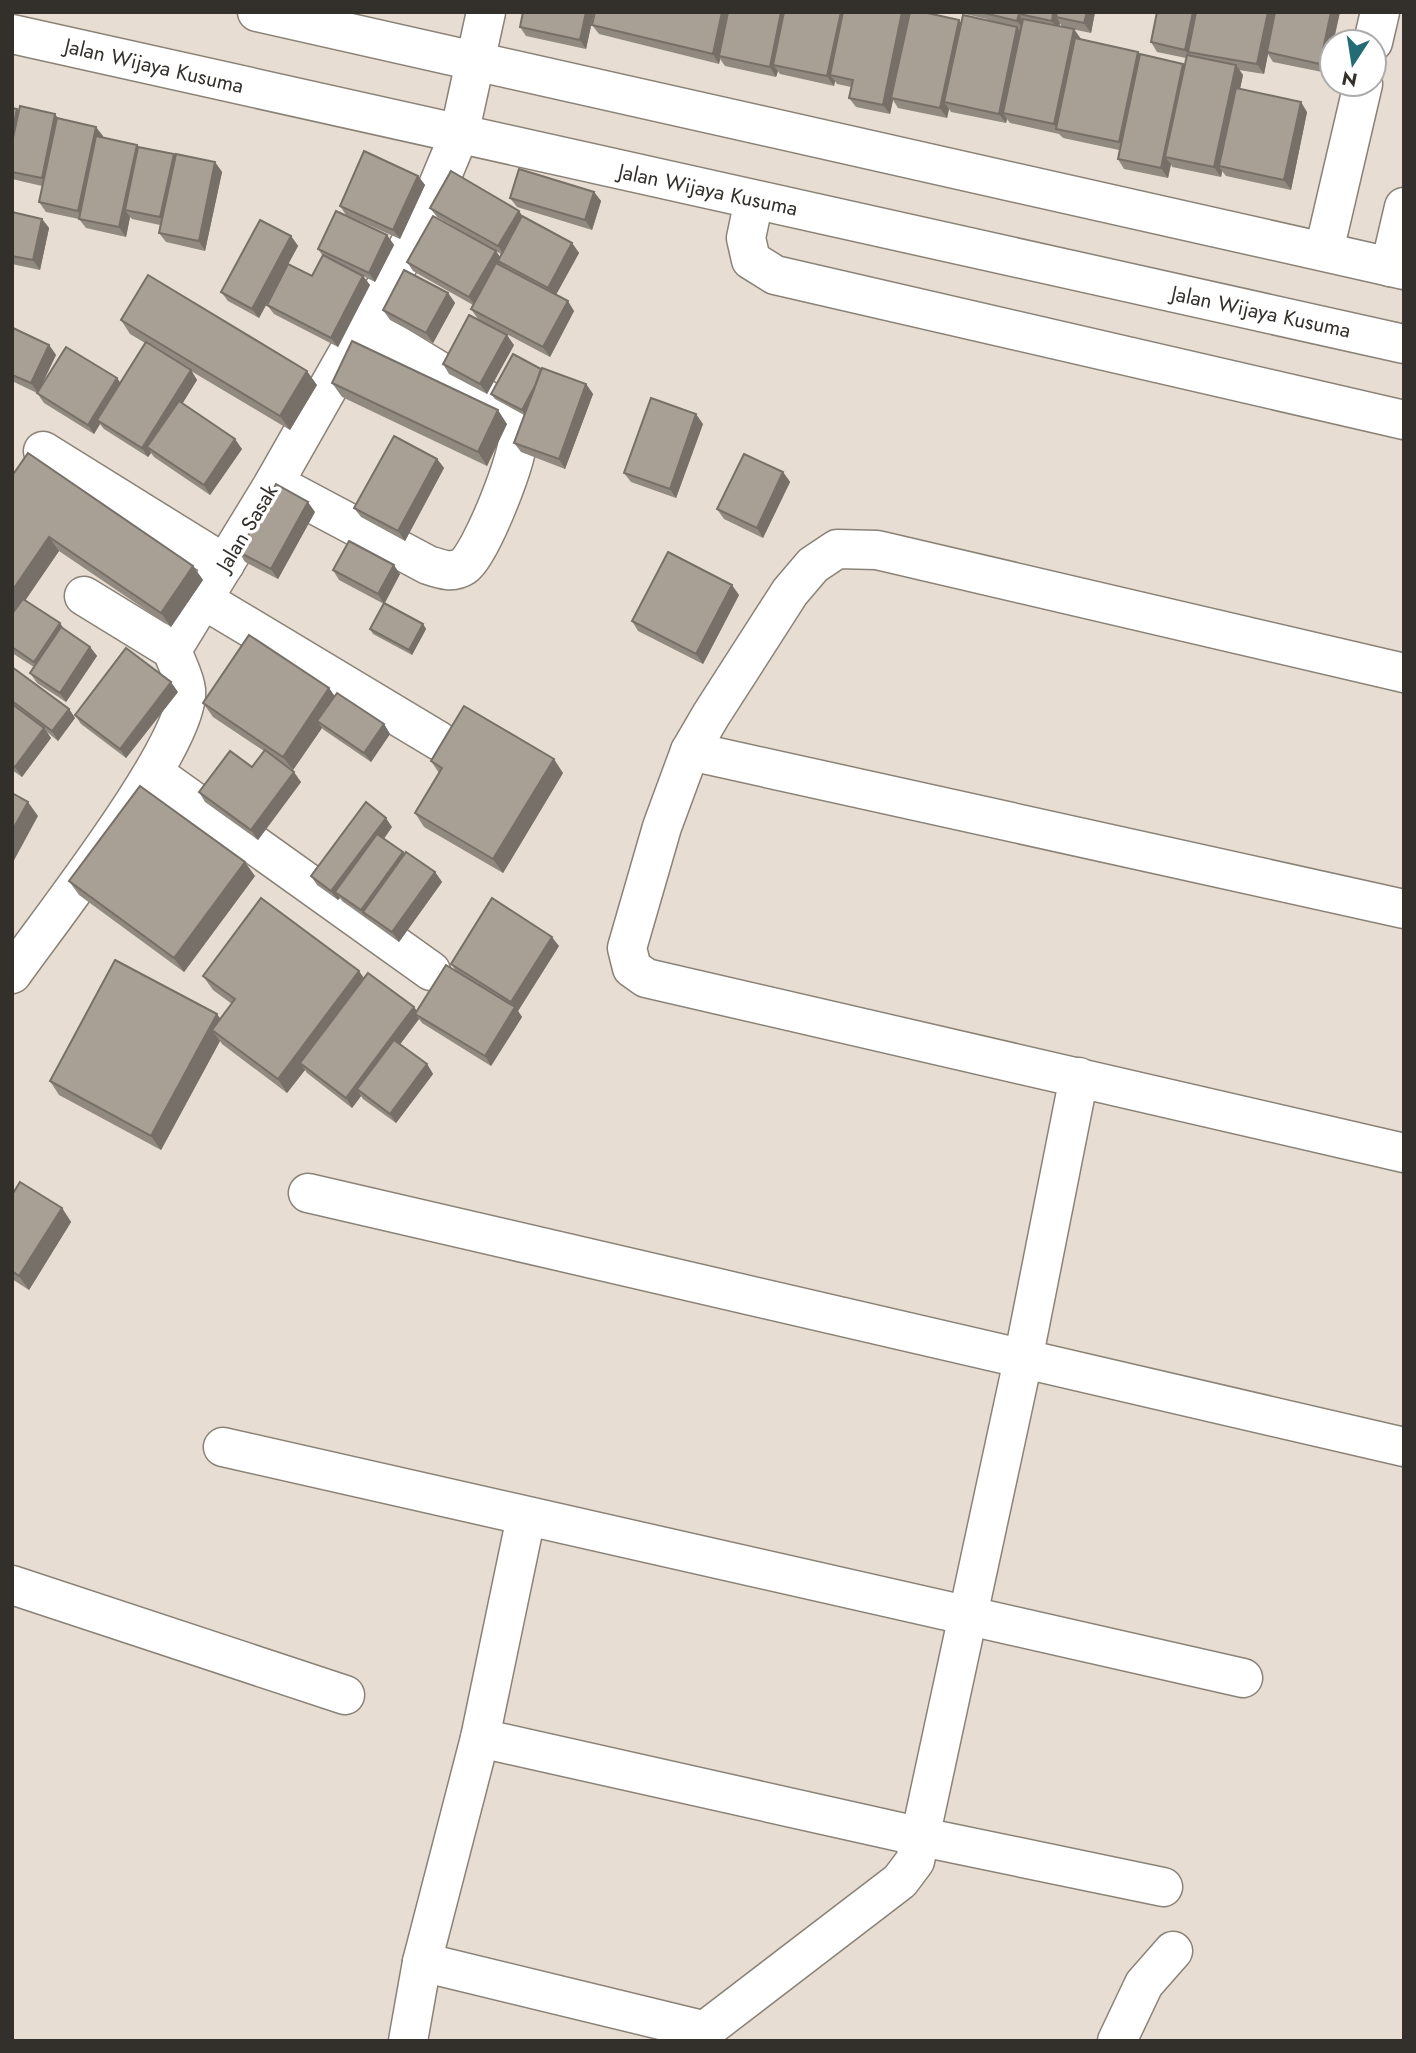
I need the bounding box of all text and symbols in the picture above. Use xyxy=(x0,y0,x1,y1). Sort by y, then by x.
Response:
north arrow xyxy=(1318,28,1388,98)
street label: Jalan Wijaya Kusuma xyxy=(59,30,246,101)
text: N xyxy=(1339,64,1360,94)
street label: Jalan Wijaya Kusuma xyxy=(613,156,801,224)
street label: Jalan Wijaya Kusuma xyxy=(1166,278,1354,346)
street label: Jalan Sasak xyxy=(208,478,285,580)

